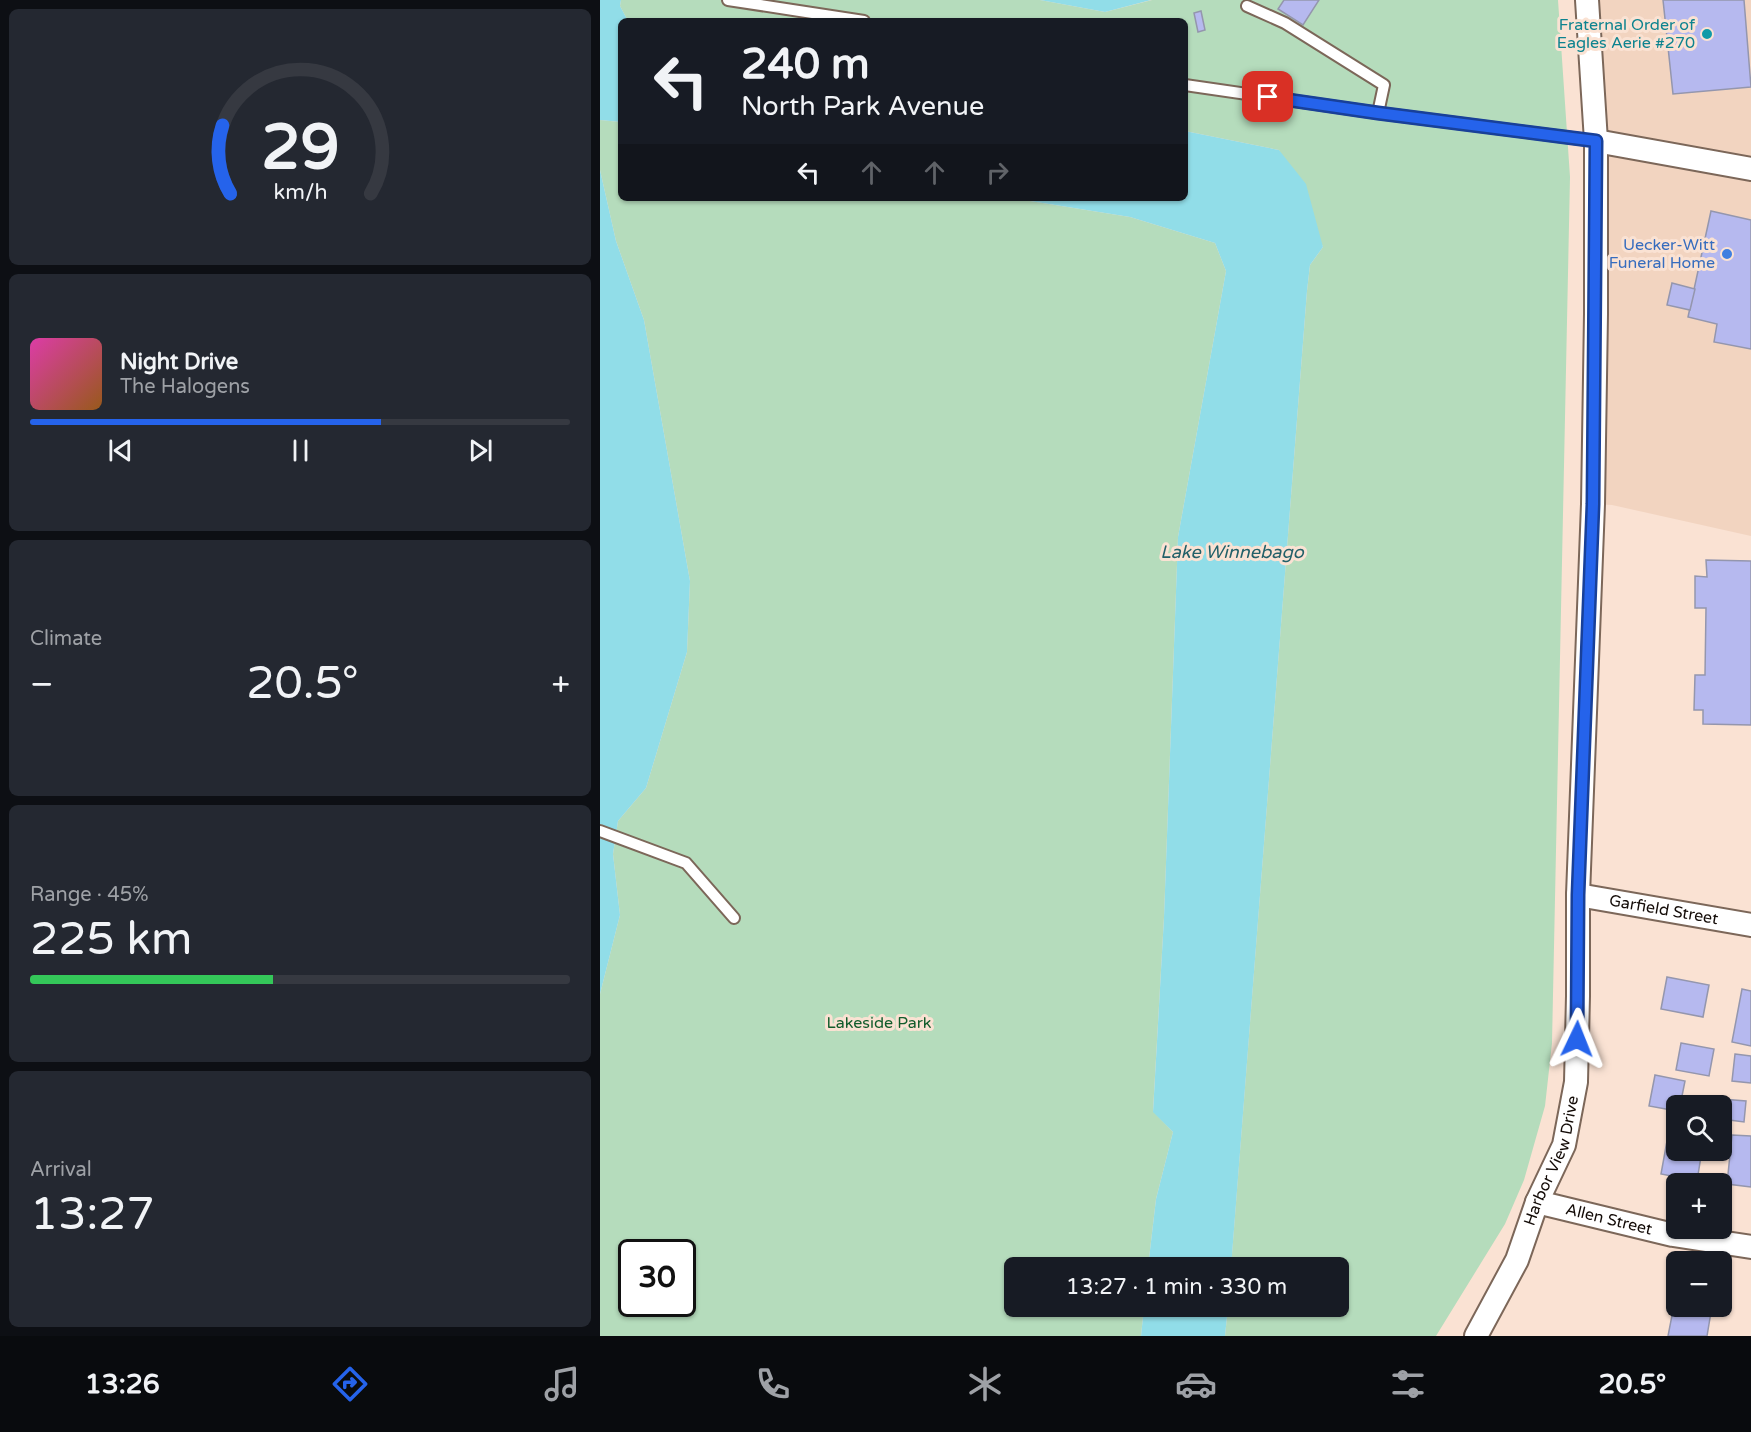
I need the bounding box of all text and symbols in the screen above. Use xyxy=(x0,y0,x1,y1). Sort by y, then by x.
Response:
place label: Fraternal Order of Eagles Aerie #270 xyxy=(1557,15,1696,53)
marker: Fraternal Order of Eagles Aerie #270 xyxy=(1700,27,1714,41)
text: 240 m xyxy=(741,39,870,90)
icon: left xyxy=(642,42,720,120)
pin xyxy=(1242,71,1293,122)
icon: arrive xyxy=(1251,80,1284,113)
text: North Park Avenue xyxy=(741,90,984,123)
text: 29 xyxy=(261,111,339,186)
icon: left xyxy=(792,156,825,189)
icon: ahead xyxy=(855,156,888,189)
icon: ahead xyxy=(918,156,951,189)
icon: right xyxy=(981,156,1014,189)
text: km/h xyxy=(273,180,327,206)
place label: Uecker-Witt Funeral Home xyxy=(1609,235,1715,273)
marker: Uecker-Witt Funeral Home xyxy=(1720,247,1734,261)
text: Night Drive xyxy=(120,349,238,375)
text: The Halogens xyxy=(120,375,250,399)
icon: previous xyxy=(104,434,137,467)
icon: pause xyxy=(284,434,317,467)
icon: next xyxy=(464,434,497,467)
water label: Lake Winnebago xyxy=(1160,541,1305,563)
text: Climate xyxy=(30,627,102,651)
text: 20.5° xyxy=(246,657,359,711)
text: − xyxy=(30,665,54,704)
text: + xyxy=(551,665,570,704)
text: Range · 45% xyxy=(30,883,149,907)
street label: Garfield Street xyxy=(1608,891,1720,929)
text: 225 km xyxy=(30,913,192,967)
position arrow xyxy=(1545,1007,1609,1071)
park label: Lakeside Park xyxy=(827,1013,932,1033)
street label: Harbor View Drive xyxy=(1520,1094,1583,1228)
map controls xyxy=(1666,1095,1732,1317)
button: search xyxy=(1666,1095,1732,1161)
text: Arrival xyxy=(30,1158,92,1182)
button: + xyxy=(1666,1173,1732,1239)
text: 13:27 xyxy=(30,1188,155,1242)
street label: Allen Street xyxy=(1564,1199,1654,1240)
speed limit sign: 30 xyxy=(618,1239,696,1317)
button: − xyxy=(1666,1251,1732,1317)
text: 13:27 · 1 min · 330 m xyxy=(1066,1274,1287,1300)
icon: directions xyxy=(329,1363,371,1405)
icon: music xyxy=(541,1363,583,1405)
icon: phone xyxy=(752,1363,794,1405)
icon: climate xyxy=(964,1363,1006,1405)
icon: car xyxy=(1175,1363,1217,1405)
icon: filters xyxy=(1387,1363,1429,1405)
text: 13:26 xyxy=(85,1368,160,1401)
text: 20.5° xyxy=(1599,1368,1666,1401)

